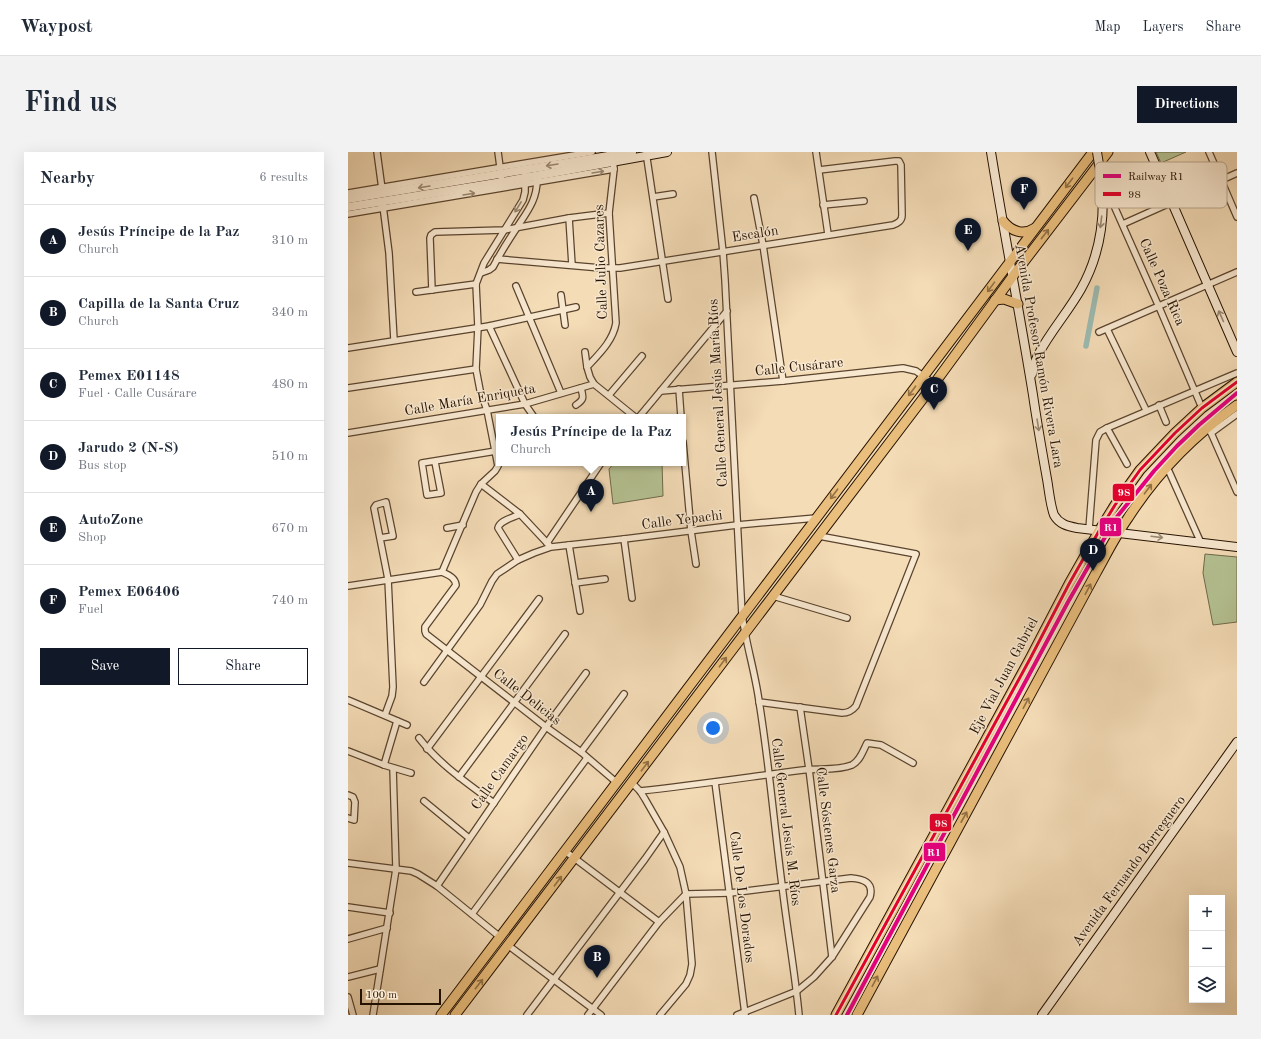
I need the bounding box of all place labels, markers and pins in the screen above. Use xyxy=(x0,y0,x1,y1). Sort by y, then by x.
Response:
pin: F xyxy=(1011,177,1037,210)
pin: E xyxy=(955,218,981,251)
pin: C xyxy=(921,377,947,410)
pin: A xyxy=(578,479,604,512)
pin: D xyxy=(1080,538,1106,571)
pin: B xyxy=(584,945,610,978)

